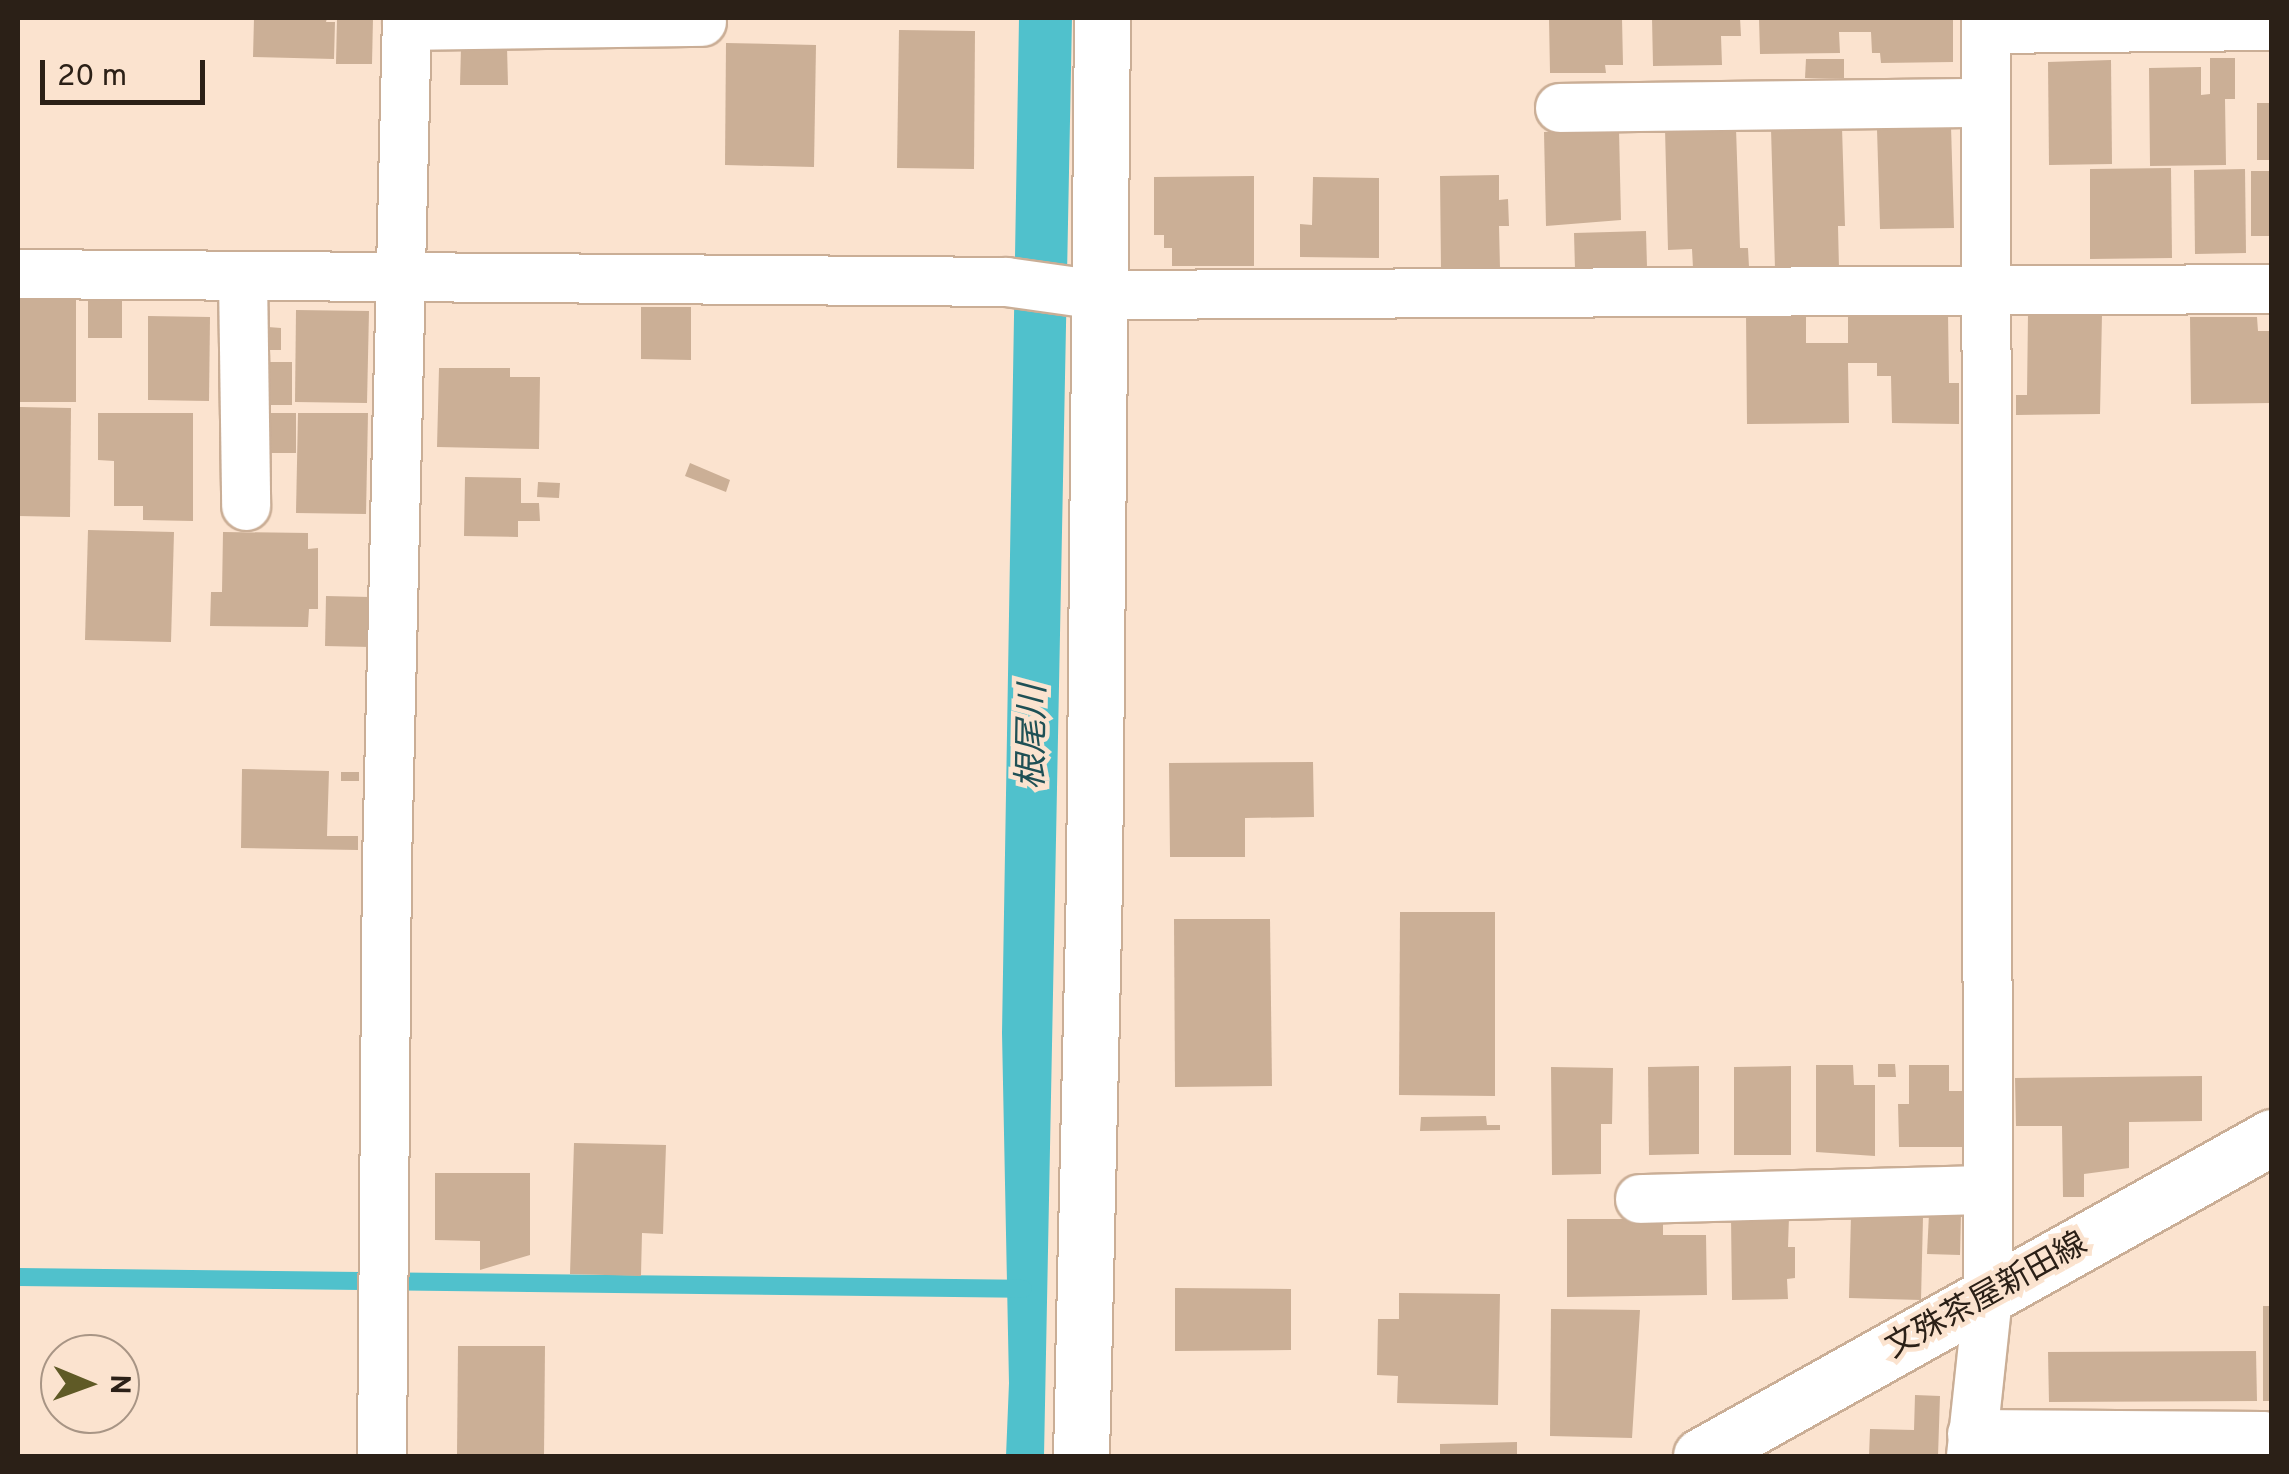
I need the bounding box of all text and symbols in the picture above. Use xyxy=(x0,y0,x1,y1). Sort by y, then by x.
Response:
scale bar xyxy=(45,40,210,102)
text: 20 m xyxy=(57,59,127,96)
water label: 根尾川 xyxy=(1012,684,1056,790)
street label: 文殊茶屋新田線 xyxy=(1880,1226,2094,1368)
north arrow xyxy=(40,1334,140,1434)
text: N xyxy=(100,1374,136,1395)

